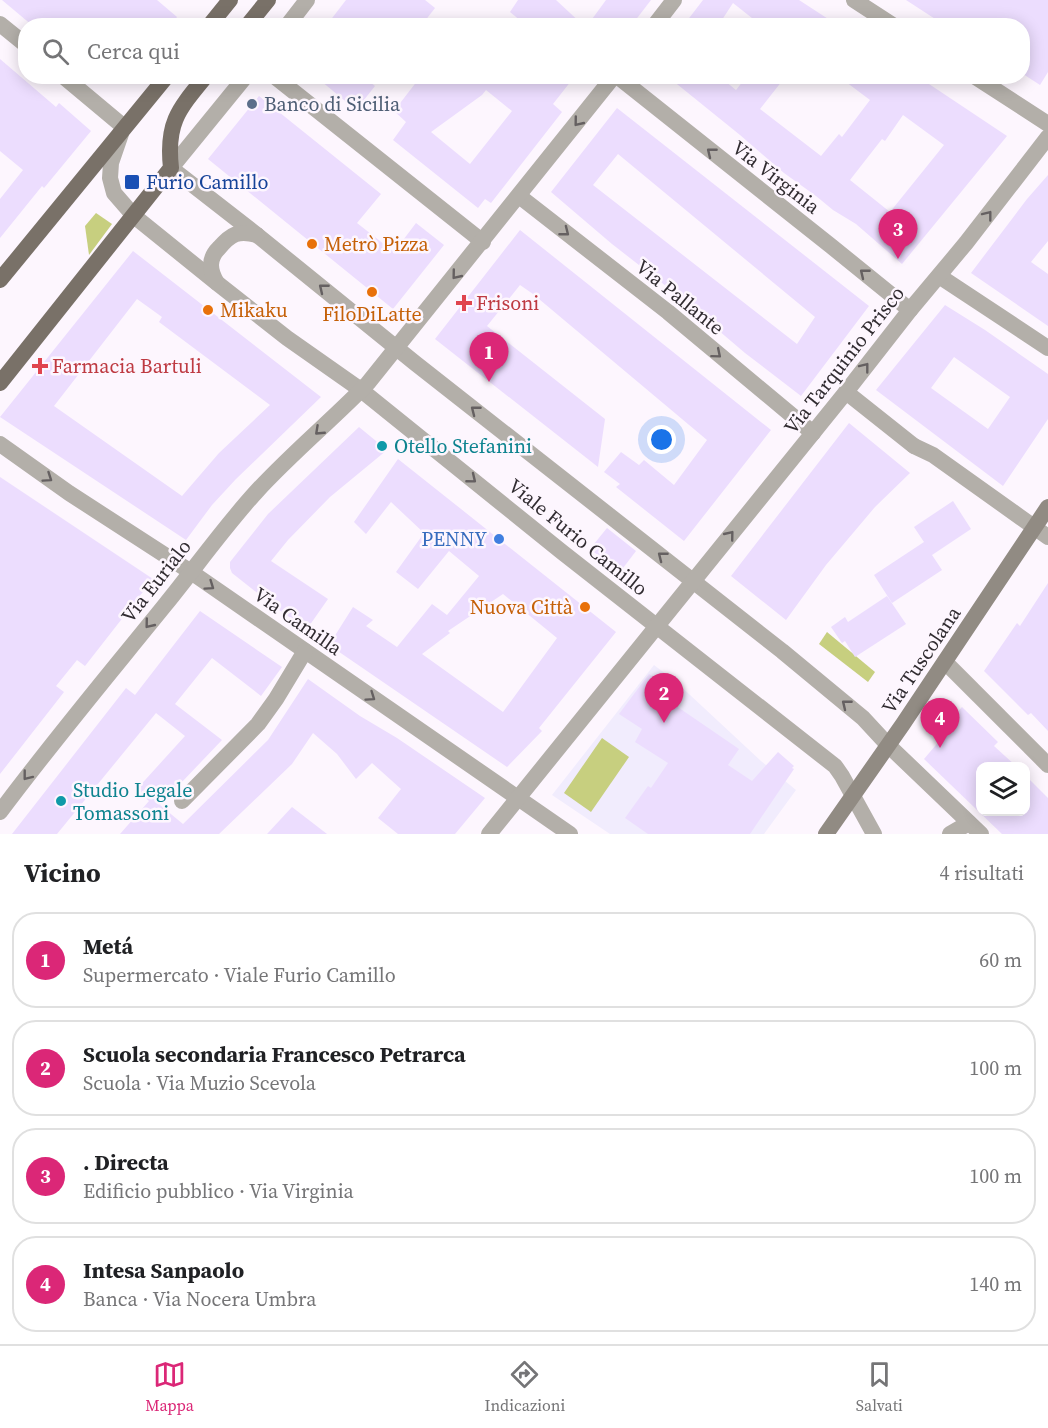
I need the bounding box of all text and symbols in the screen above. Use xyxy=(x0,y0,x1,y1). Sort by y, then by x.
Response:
search box xyxy=(18,18,1030,84)
icon: search xyxy=(39,35,72,68)
text: Cerca qui xyxy=(87,36,180,66)
place label: Banco di Sicilia xyxy=(264,90,401,118)
marker: Banco di Sicilia xyxy=(245,97,259,111)
one-way arrow xyxy=(574,115,585,126)
street label: Via Virginia xyxy=(726,134,827,221)
one-way arrow xyxy=(707,149,718,160)
place label: Furio Camillo xyxy=(146,168,268,196)
marker: Furio Camillo xyxy=(123,173,141,191)
pin: 3 xyxy=(878,210,918,259)
one-way arrow xyxy=(980,211,991,222)
one-way arrow xyxy=(558,224,569,235)
place label: Metrò Pizza xyxy=(324,230,429,258)
marker: Metrò Pizza xyxy=(305,237,319,251)
street label: Via Pallante xyxy=(630,253,730,341)
one-way arrow xyxy=(453,268,464,279)
one-way arrow xyxy=(860,269,871,280)
street label: Via Tarquinio Prisco xyxy=(777,280,911,440)
one-way arrow xyxy=(318,284,329,295)
marker: FiloDiLatte xyxy=(365,285,379,299)
place label: Frisoni xyxy=(476,289,539,317)
place label: Mikaku xyxy=(220,296,288,324)
marker: Frisoni xyxy=(457,296,471,310)
place label: FiloDiLatte xyxy=(322,300,422,328)
marker: Mikaku xyxy=(201,303,215,317)
pin: 1 xyxy=(470,332,508,382)
one-way arrow xyxy=(710,346,721,357)
place label: Farmacia Bartuli xyxy=(52,352,202,380)
marker: Farmacia Bartuli xyxy=(33,359,47,373)
one-way arrow xyxy=(858,363,869,374)
one-way arrow xyxy=(471,406,482,417)
one-way arrow xyxy=(316,424,326,435)
your location xyxy=(647,425,676,454)
place label: Otello Stefanini xyxy=(394,432,532,460)
marker: Otello Stefanini xyxy=(375,439,389,453)
one-way arrow xyxy=(41,471,52,482)
one-way arrow xyxy=(466,471,477,482)
street label: Viale Furio Camillo xyxy=(502,472,654,602)
place label: PENNY xyxy=(421,525,487,553)
one-way arrow xyxy=(723,531,734,542)
marker: PENNY xyxy=(492,532,506,546)
street label: Via Eurialo xyxy=(115,533,197,629)
one-way arrow xyxy=(657,552,668,563)
one-way arrow xyxy=(204,579,215,590)
street label: Via Camilla xyxy=(248,580,349,662)
place label: Nuova Città xyxy=(470,593,574,621)
marker: Nuova Città xyxy=(578,600,592,614)
street label: Via Tuscolana xyxy=(875,600,968,719)
one-way arrow xyxy=(146,617,157,628)
pin: 2 xyxy=(644,674,684,723)
one-way arrow xyxy=(364,690,375,701)
pin: 4 xyxy=(920,698,960,748)
one-way arrow xyxy=(842,700,853,711)
map controls xyxy=(976,762,1030,816)
button: layers xyxy=(976,762,1030,816)
one-way arrow xyxy=(24,769,35,780)
place label: Studio Legale Tomassoni xyxy=(73,776,192,827)
marker: Studio Legale Tomassoni xyxy=(54,794,68,808)
text: Vicino xyxy=(24,855,101,891)
text: 4 risultati xyxy=(939,859,1024,887)
text: Metá xyxy=(83,931,133,961)
text: 1 xyxy=(40,946,51,974)
text: 60 m xyxy=(979,946,1022,974)
text: Supermercato · Viale Furio Camillo xyxy=(83,961,396,989)
text: Scuola secondaria Francesco Petrarca xyxy=(83,1039,466,1069)
text: 2 xyxy=(40,1054,51,1082)
text: 100 m xyxy=(969,1054,1022,1082)
text: Scuola · Via Muzio Scevola xyxy=(83,1069,316,1097)
text: . Directa xyxy=(83,1147,169,1177)
text: 3 xyxy=(40,1162,51,1190)
text: 100 m xyxy=(969,1162,1022,1190)
text: Edificio pubblico · Via Virginia xyxy=(83,1177,354,1205)
text: Intesa Sanpaolo xyxy=(83,1255,244,1285)
text: 4 xyxy=(40,1270,51,1298)
text: 140 m xyxy=(969,1270,1022,1298)
text: Banca · Via Nocera Umbra xyxy=(83,1285,317,1313)
tab: Mappa xyxy=(145,1358,194,1416)
tab: Indicazioni xyxy=(484,1358,565,1416)
tab: Salvati xyxy=(856,1358,903,1416)

